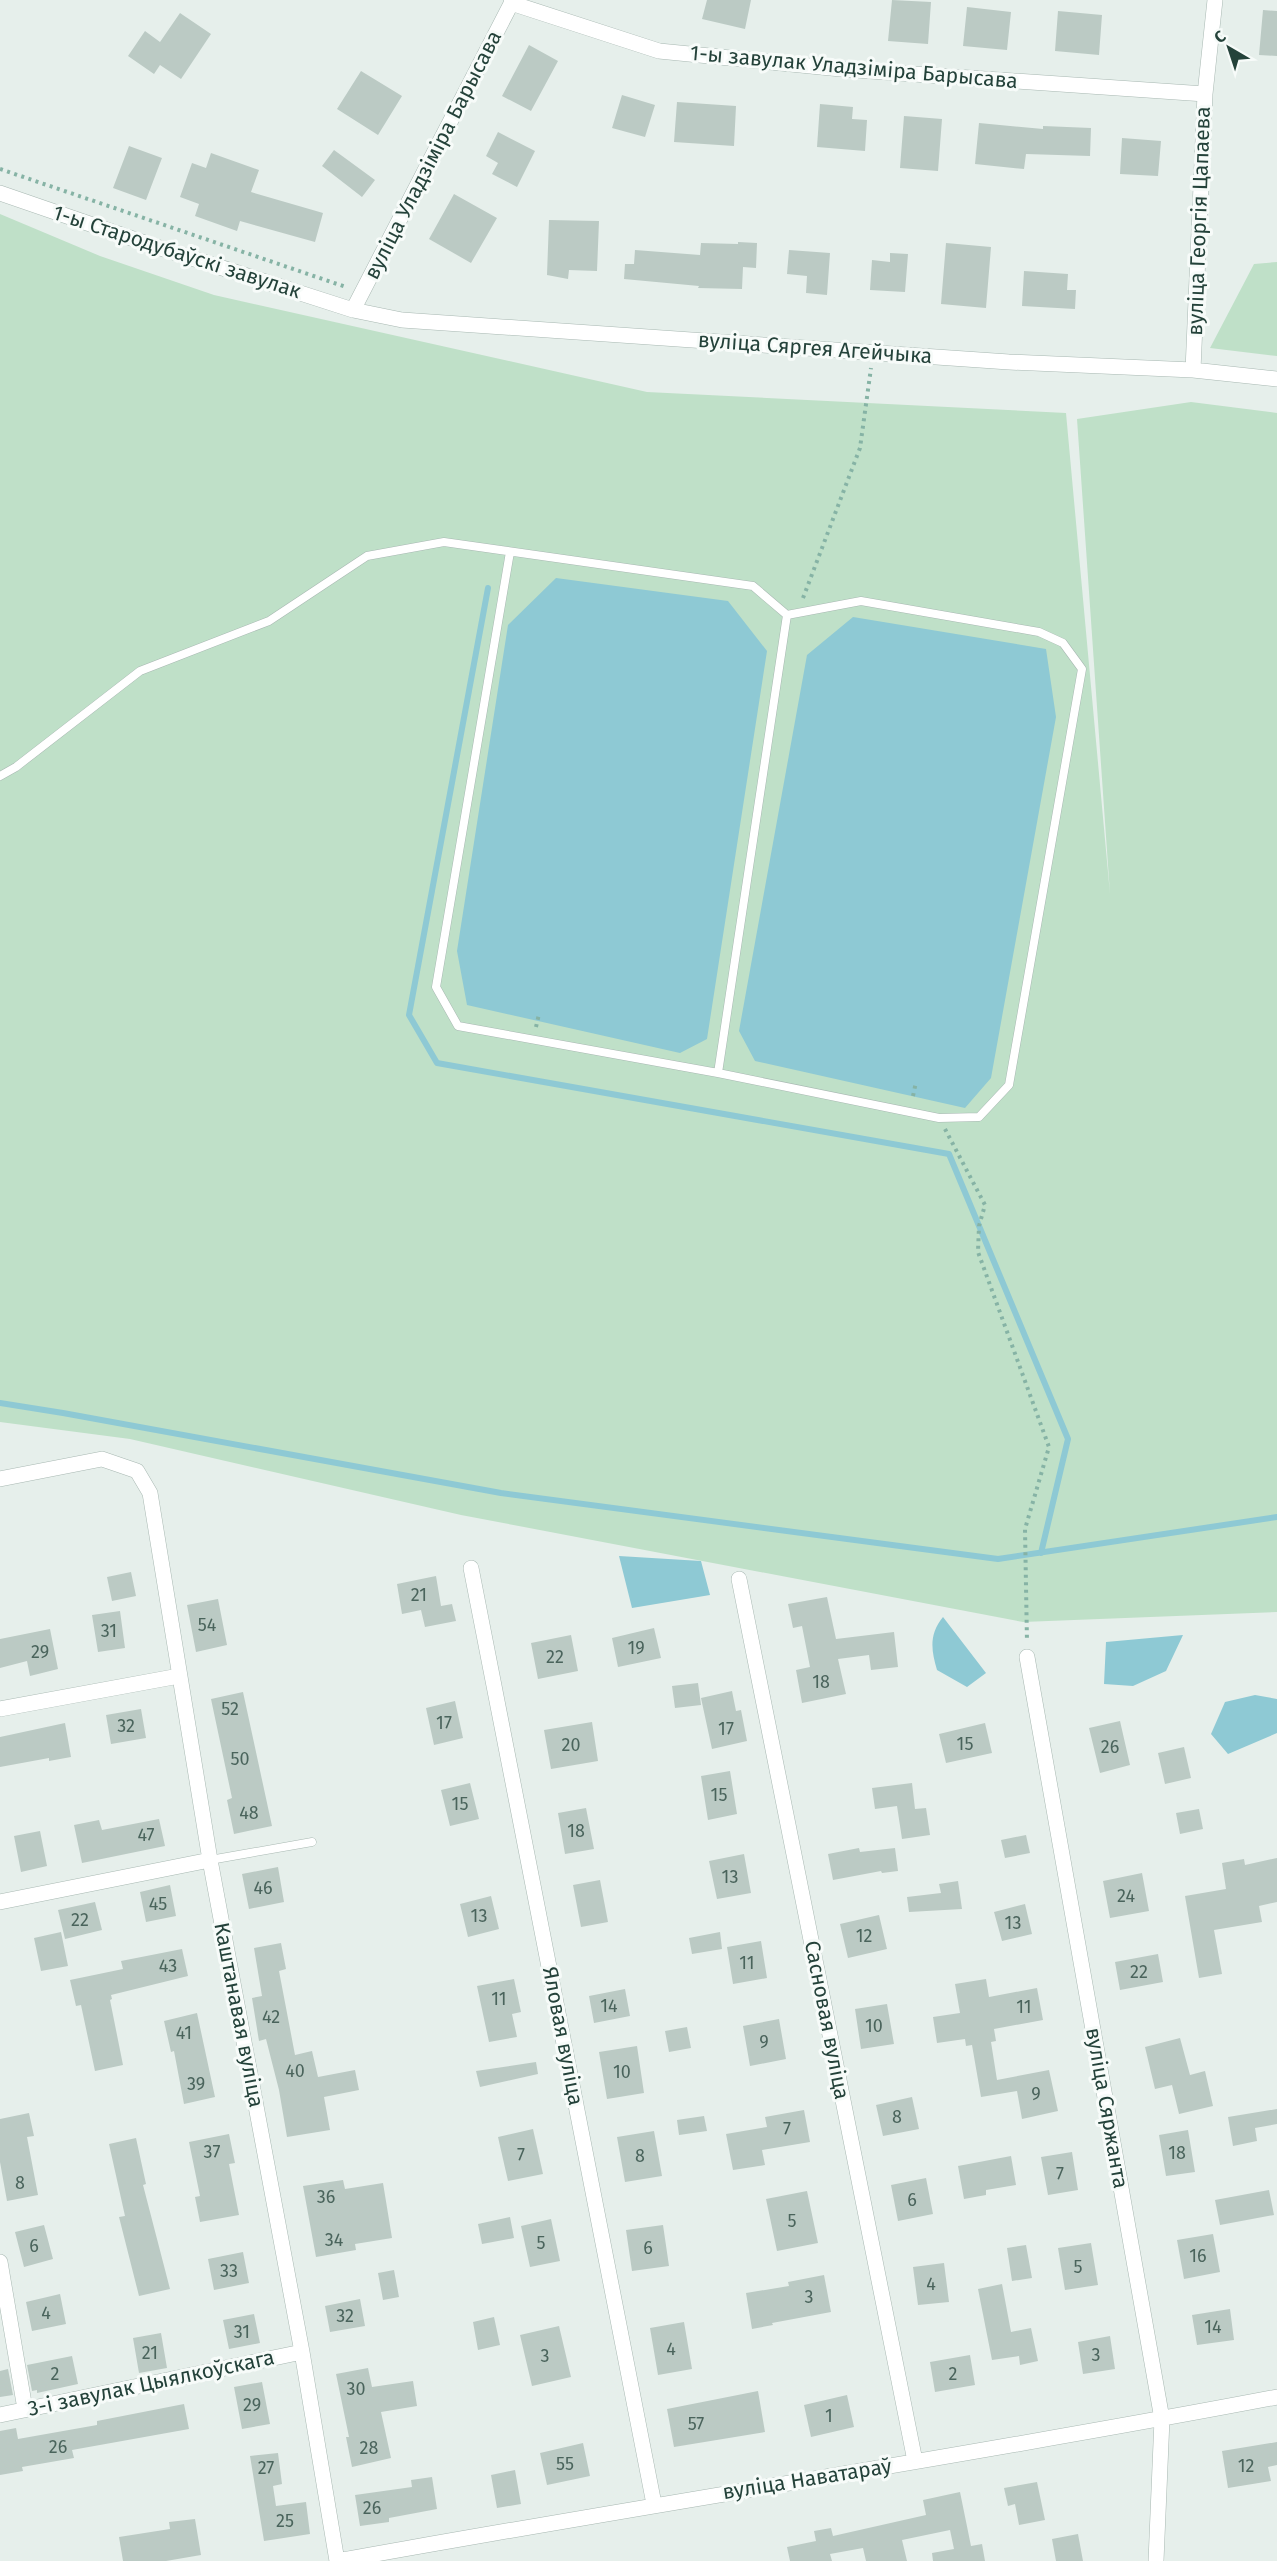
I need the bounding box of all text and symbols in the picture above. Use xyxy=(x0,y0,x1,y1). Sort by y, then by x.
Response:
north arrow xyxy=(1199,18,1259,78)
street label: вуліца Уладзіміра Барысава xyxy=(359,26,507,284)
text: С xyxy=(1210,26,1230,47)
street label: 1-ы завулак Уладзіміра Барысава xyxy=(689,40,1019,94)
street label: вуліца Георгія Цапаева xyxy=(1182,106,1216,336)
street label: 1-ы Стародубаўскі завулак xyxy=(50,200,304,304)
street label: вуліца Сяргея Агейчыка xyxy=(697,327,933,369)
house number: 21 xyxy=(411,1584,427,1606)
house number: 54 xyxy=(198,1614,217,1636)
house number: 31 xyxy=(101,1620,117,1642)
house number: 19 xyxy=(627,1637,645,1659)
house number: 29 xyxy=(31,1641,49,1663)
house number: 22 xyxy=(546,1646,564,1668)
house number: 18 xyxy=(812,1671,830,1693)
house number: 52 xyxy=(221,1698,239,1720)
house number: 17 xyxy=(436,1712,452,1734)
house number: 32 xyxy=(117,1715,135,1737)
house number: 17 xyxy=(718,1718,734,1740)
house number: 15 xyxy=(957,1733,973,1755)
house number: 20 xyxy=(562,1734,580,1756)
house number: 26 xyxy=(1101,1736,1119,1758)
house number: 50 xyxy=(230,1748,250,1770)
house number: 15 xyxy=(711,1784,727,1806)
house number: 15 xyxy=(452,1793,468,1815)
house number: 48 xyxy=(239,1802,259,1824)
house number: 18 xyxy=(567,1820,585,1842)
house number: 47 xyxy=(137,1824,155,1846)
house number: 13 xyxy=(722,1866,738,1888)
house number: 46 xyxy=(253,1877,273,1899)
house number: 24 xyxy=(1117,1885,1135,1907)
house number: 45 xyxy=(149,1893,167,1915)
house number: 13 xyxy=(471,1905,487,1927)
house number: 22 xyxy=(71,1909,89,1931)
house number: 13 xyxy=(1005,1912,1021,1934)
street label: Каштанавая вуліца xyxy=(208,1920,270,2110)
house number: 12 xyxy=(856,1925,872,1947)
street label: Сасновая вуліца xyxy=(799,1938,855,2102)
house number: 11 xyxy=(739,1952,755,1974)
house number: 43 xyxy=(159,1955,177,1977)
house number: 22 xyxy=(1130,1961,1148,1983)
street label: Яловая вуліца xyxy=(537,1964,589,2108)
house number: 11 xyxy=(491,1988,507,2010)
house number: 14 xyxy=(600,1995,618,2017)
house number: 11 xyxy=(1016,1996,1032,2018)
house number: 42 xyxy=(262,2006,280,2028)
house number: 10 xyxy=(865,2015,883,2037)
house number: 41 xyxy=(176,2022,192,2044)
street label: вуліца Сяржанта xyxy=(1080,2026,1134,2190)
house number: 9 xyxy=(759,2031,769,2053)
house number: 40 xyxy=(285,2060,305,2082)
house number: 10 xyxy=(613,2061,631,2083)
house number: 39 xyxy=(187,2073,205,2095)
house number: 9 xyxy=(1031,2083,1041,2105)
house number: 8 xyxy=(892,2106,902,2128)
house number: 7 xyxy=(783,2118,791,2140)
house number: 37 xyxy=(204,2141,220,2163)
house number: 18 xyxy=(1168,2142,1186,2164)
house number: 7 xyxy=(517,2144,525,2166)
house number: 8 xyxy=(635,2145,645,2167)
house number: 7 xyxy=(1056,2163,1064,2185)
house number: 8 xyxy=(15,2172,25,2194)
house number: 36 xyxy=(317,2186,335,2208)
house number: 6 xyxy=(907,2189,917,2211)
house number: 5 xyxy=(787,2210,797,2232)
house number: 34 xyxy=(325,2229,344,2251)
house number: 5 xyxy=(536,2232,546,2254)
house number: 6 xyxy=(29,2235,39,2257)
house number: 6 xyxy=(643,2237,653,2259)
house number: 16 xyxy=(1189,2245,1207,2267)
house number: 5 xyxy=(1073,2256,1083,2278)
house number: 33 xyxy=(220,2260,238,2282)
house number: 4 xyxy=(926,2273,936,2295)
house number: 3 xyxy=(805,2286,813,2308)
house number: 4 xyxy=(41,2302,51,2324)
house number: 32 xyxy=(336,2305,354,2327)
house number: 14 xyxy=(1204,2316,1222,2338)
house number: 31 xyxy=(234,2321,250,2343)
house number: 4 xyxy=(666,2338,676,2360)
house number: 21 xyxy=(142,2342,158,2364)
street label: 3-і завулак Цыялкоўскага xyxy=(25,2344,277,2422)
house number: 3 xyxy=(1092,2344,1100,2366)
house number: 3 xyxy=(541,2345,549,2367)
house number: 2 xyxy=(51,2363,60,2385)
house number: 2 xyxy=(949,2363,958,2385)
house number: 30 xyxy=(346,2378,366,2400)
house number: 29 xyxy=(243,2394,261,2416)
house number: 1 xyxy=(825,2405,833,2427)
house number: 57 xyxy=(688,2413,704,2435)
house number: 26 xyxy=(49,2436,67,2458)
house number: 28 xyxy=(360,2437,378,2459)
house number: 55 xyxy=(556,2453,574,2475)
street label: вуліца Наватараў xyxy=(720,2453,894,2505)
house number: 12 xyxy=(1238,2455,1254,2477)
house number: 27 xyxy=(258,2457,274,2479)
house number: 26 xyxy=(363,2497,381,2519)
house number: 25 xyxy=(276,2510,294,2532)

